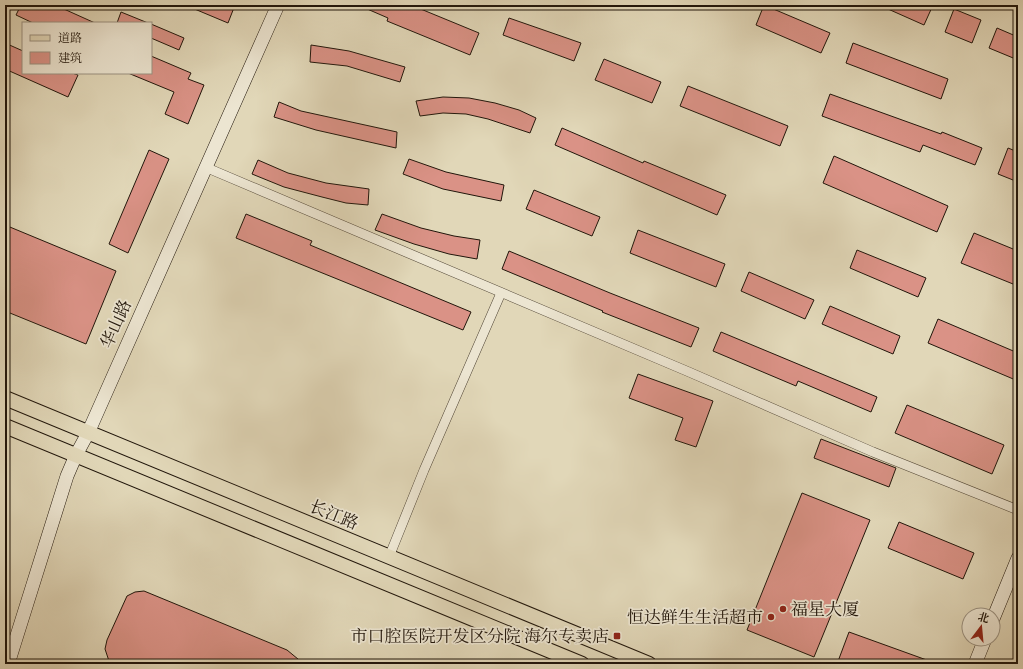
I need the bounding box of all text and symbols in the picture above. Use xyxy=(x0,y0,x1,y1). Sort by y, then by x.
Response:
legend xyxy=(22,22,152,74)
text: 道路 xyxy=(58,31,82,46)
text: 建筑 xyxy=(58,51,82,66)
street label: 华山路 xyxy=(96,296,136,352)
street label: 长江路 xyxy=(306,496,362,534)
place label: 福星大厦 xyxy=(791,599,859,620)
marker: 福星大厦 xyxy=(778,604,788,614)
place label: 恒达鲜生生活超市 xyxy=(627,607,763,628)
north arrow xyxy=(961,607,1001,647)
text: 北 xyxy=(977,610,991,626)
marker: 恒达鲜生生活超市 xyxy=(766,612,776,622)
place label: 市口腔医院开发区分院 海尔专卖店 xyxy=(350,626,609,647)
marker: 市口腔医院开发区分院 海尔专卖店 xyxy=(612,631,622,641)

